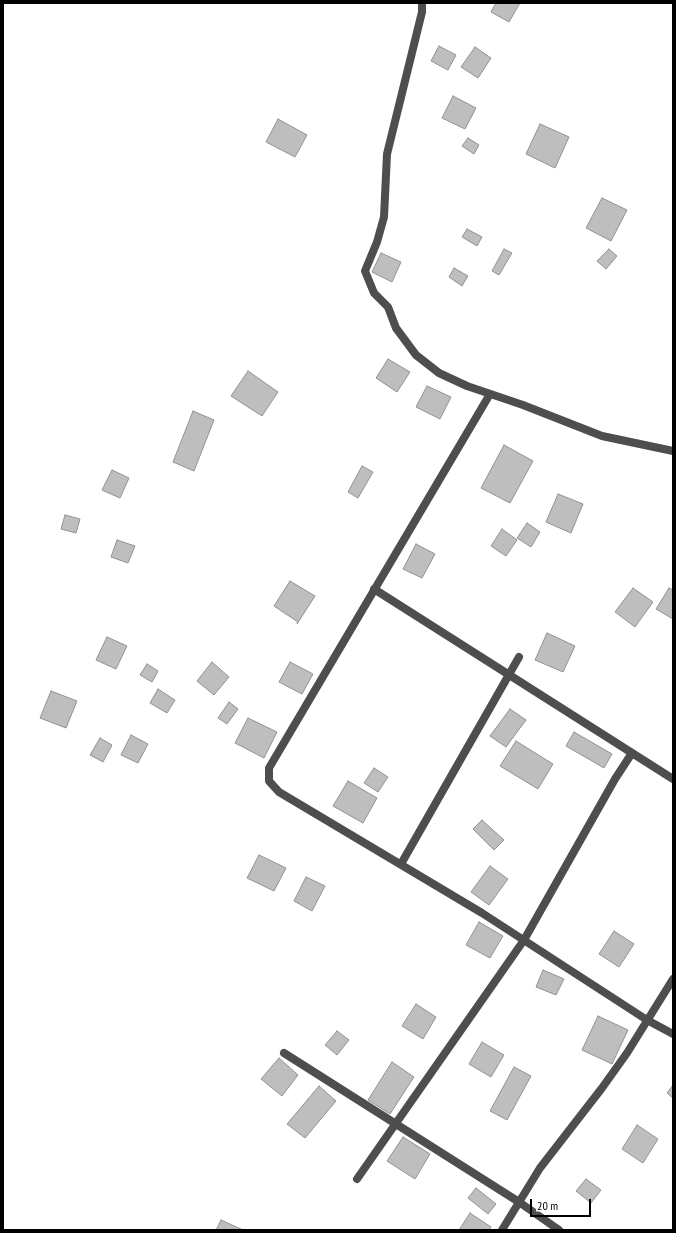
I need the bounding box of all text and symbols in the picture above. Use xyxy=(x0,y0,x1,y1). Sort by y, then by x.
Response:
scale bar xyxy=(532,1191,593,1217)
text: 20 m xyxy=(537,1198,558,1213)

